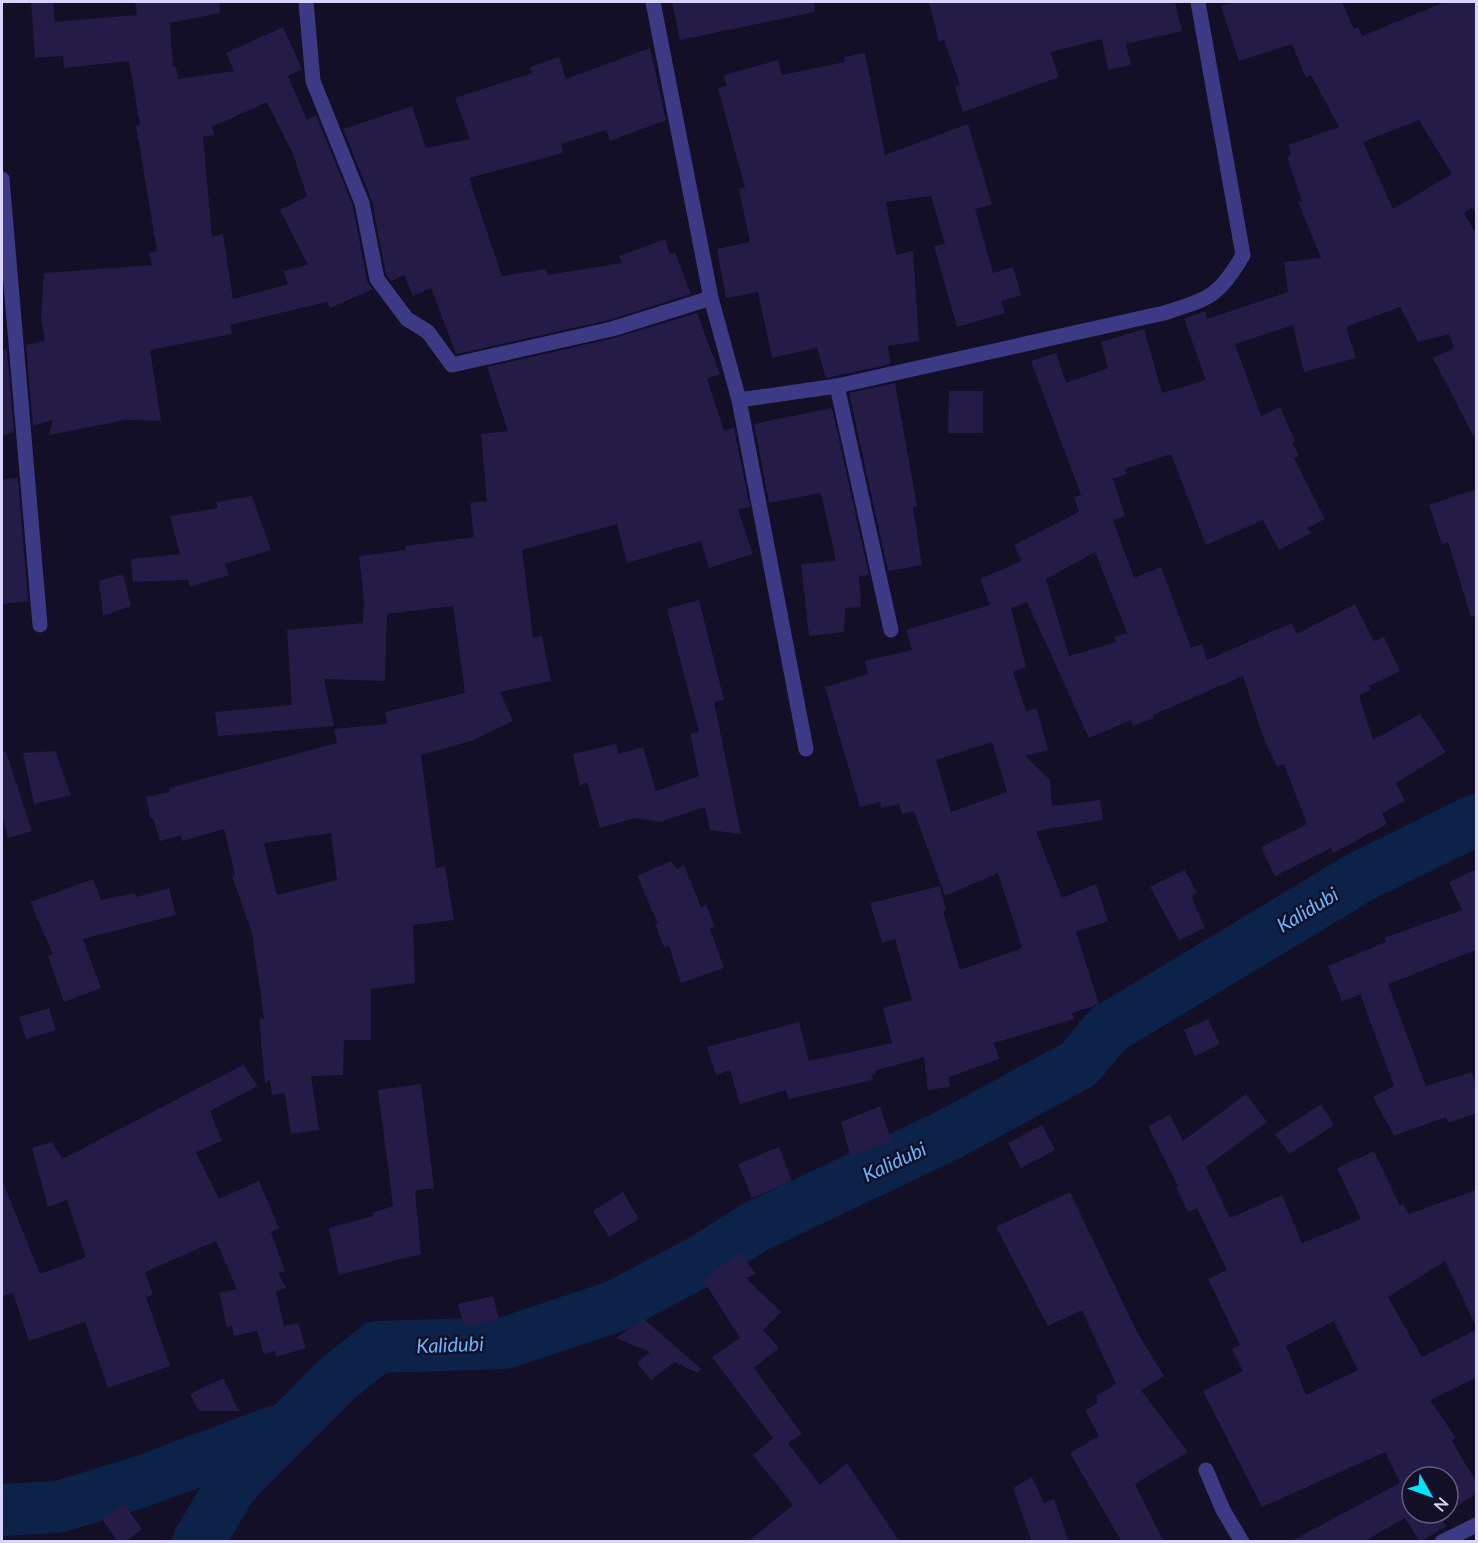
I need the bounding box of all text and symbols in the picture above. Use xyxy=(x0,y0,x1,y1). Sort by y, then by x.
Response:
water label: Kalidubi xyxy=(1272,881,1342,937)
water label: Kalidubi xyxy=(858,1136,930,1186)
water label: Kalidubi xyxy=(416,1331,485,1357)
north arrow xyxy=(1400,1465,1460,1525)
text: N xyxy=(1431,1494,1453,1516)

